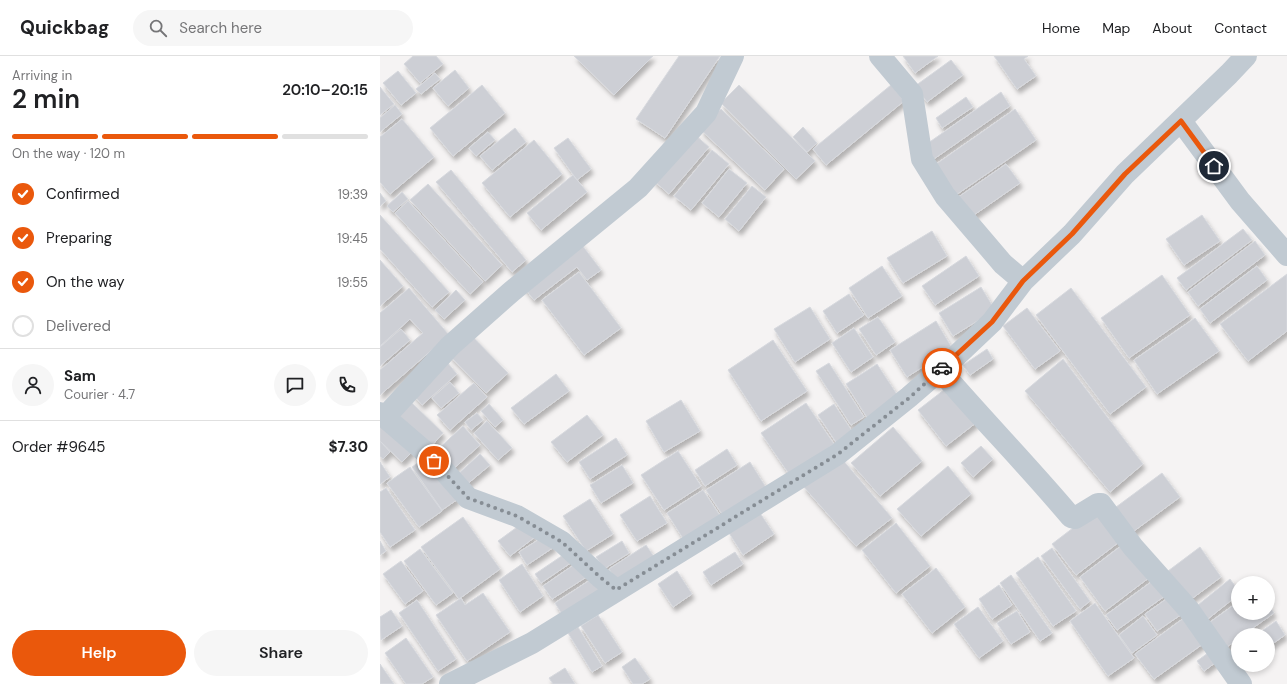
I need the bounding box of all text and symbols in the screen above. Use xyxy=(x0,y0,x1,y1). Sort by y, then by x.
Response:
search box xyxy=(133,10,413,46)
text: Quickbag xyxy=(20,15,109,40)
icon: search xyxy=(147,17,169,39)
text: Search here xyxy=(179,18,262,38)
text: Home xyxy=(1042,19,1080,37)
text: Map xyxy=(1102,19,1130,37)
text: About xyxy=(1152,19,1192,37)
text: Contact xyxy=(1214,19,1267,37)
text: Arriving in xyxy=(12,67,72,84)
text: 20:10–20:15 xyxy=(282,80,368,100)
text: 2 min xyxy=(12,82,80,116)
text: On the way · 120 m xyxy=(12,145,125,162)
pin xyxy=(1197,149,1231,183)
icon: home xyxy=(1203,155,1225,177)
icon: check xyxy=(12,183,34,205)
text: Confirmed xyxy=(46,184,120,204)
text: 19:39 xyxy=(338,186,368,203)
icon: check xyxy=(12,227,34,249)
text: Preparing xyxy=(46,228,112,248)
text: 19:45 xyxy=(337,230,368,247)
icon: check xyxy=(12,271,34,293)
text: On the way xyxy=(46,272,125,292)
text: 19:55 xyxy=(337,274,368,291)
text: Delivered xyxy=(46,316,111,336)
courier xyxy=(922,348,962,388)
icon: car xyxy=(931,357,953,379)
button: person xyxy=(12,364,54,406)
button: chat xyxy=(274,364,316,406)
button: phone xyxy=(326,364,368,406)
text: Sam xyxy=(64,366,96,386)
text: Courier · 4.7 xyxy=(64,386,135,403)
text: Order #9645 xyxy=(12,437,106,457)
text: $7.30 xyxy=(328,437,368,457)
pin xyxy=(417,444,451,478)
icon: bag xyxy=(423,450,445,472)
map controls xyxy=(1231,576,1275,672)
button: + xyxy=(1231,576,1275,620)
button: − xyxy=(1231,628,1275,672)
button: Help xyxy=(12,630,186,676)
button: Share xyxy=(194,630,368,676)

